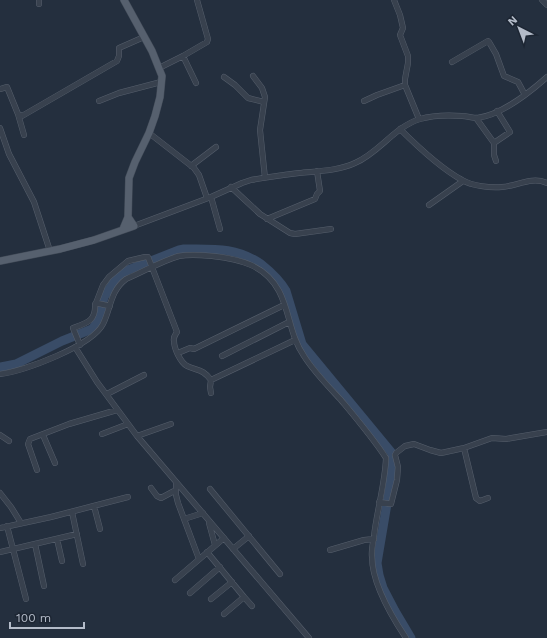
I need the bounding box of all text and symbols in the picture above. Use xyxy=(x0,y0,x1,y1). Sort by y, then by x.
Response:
north arrow xyxy=(499,8,539,48)
text: N xyxy=(505,13,520,28)
scale bar xyxy=(10,604,84,630)
text: 100 m xyxy=(16,611,51,625)

